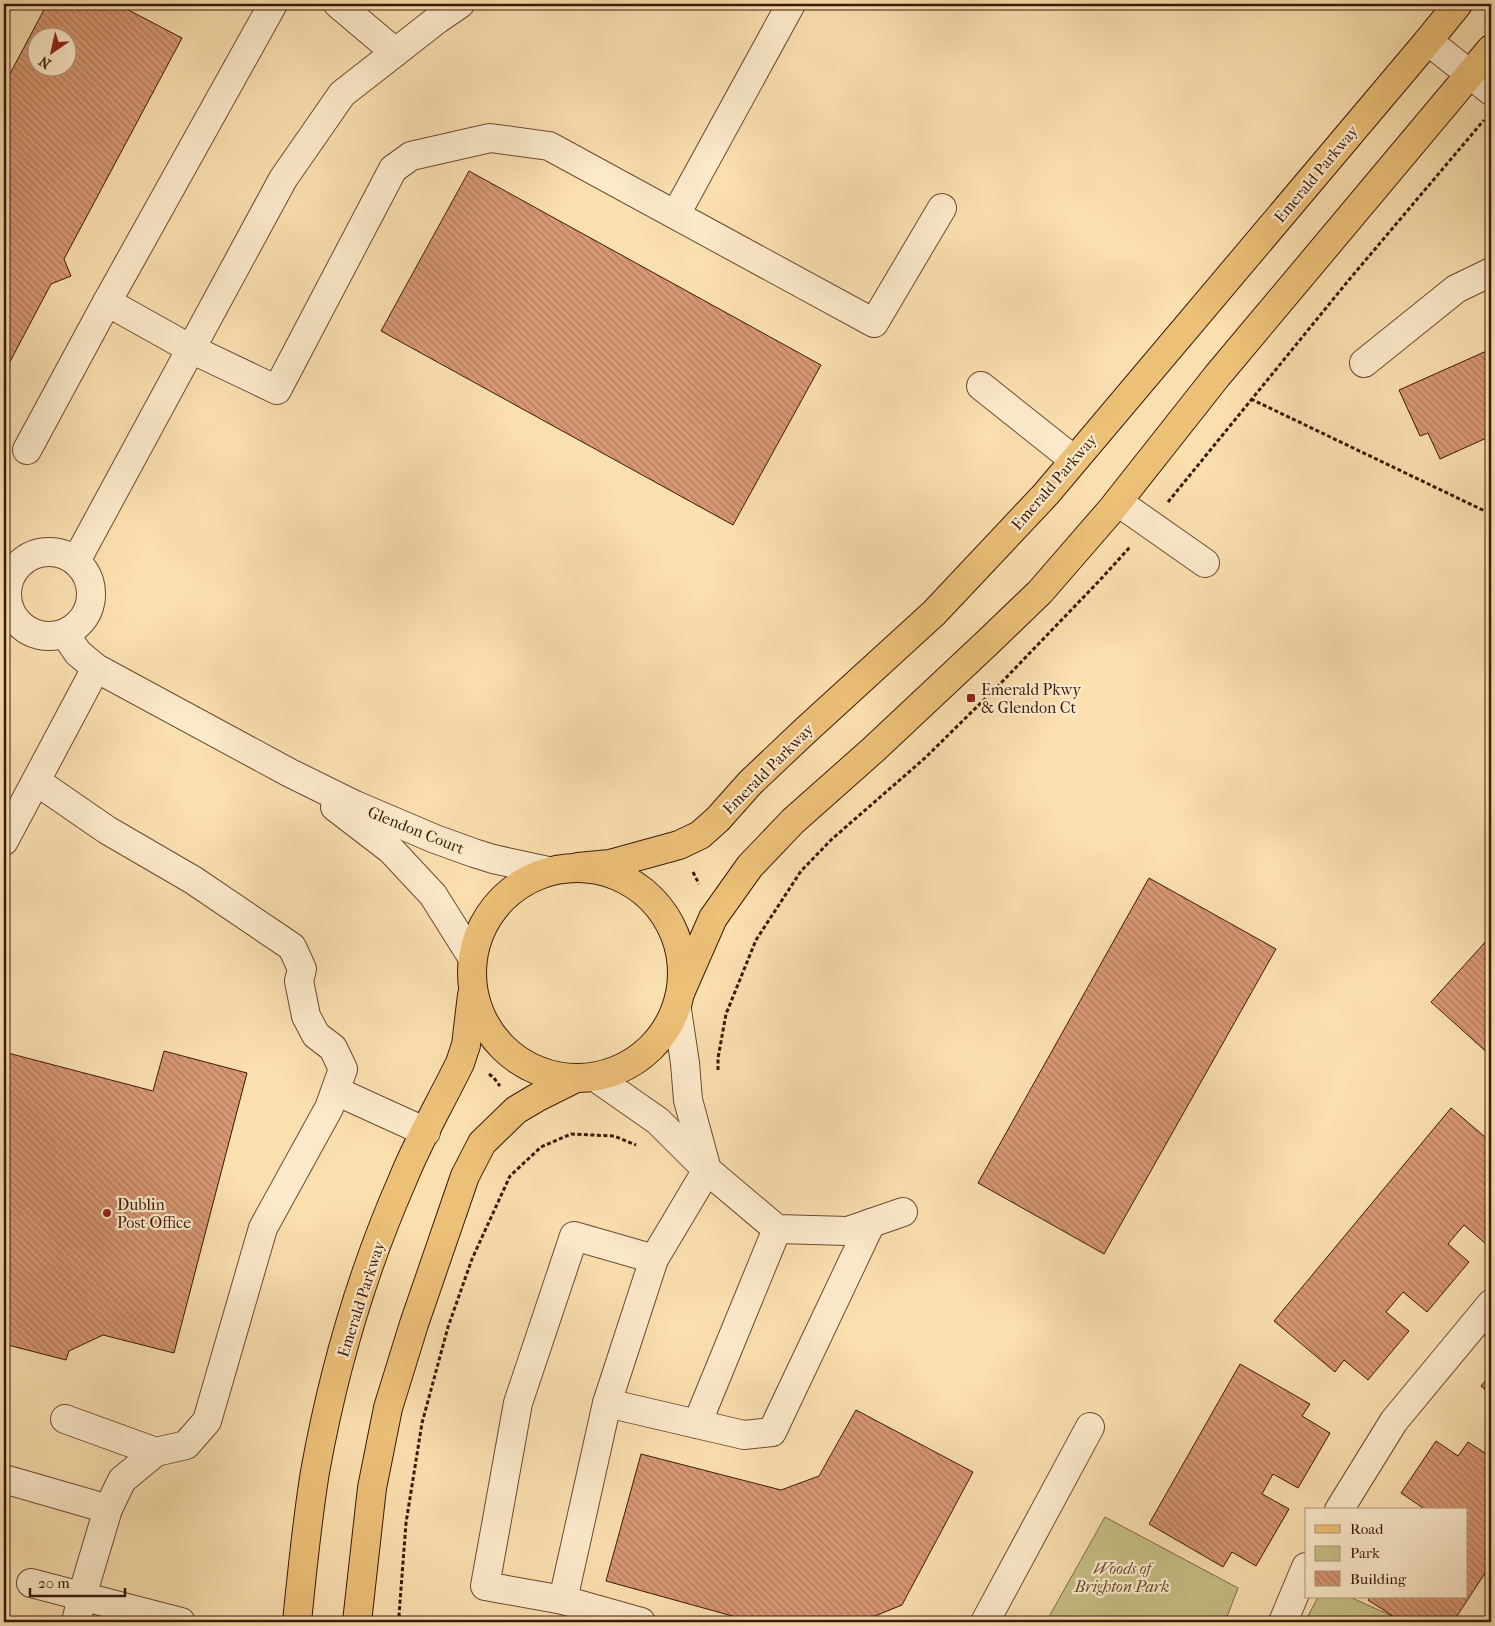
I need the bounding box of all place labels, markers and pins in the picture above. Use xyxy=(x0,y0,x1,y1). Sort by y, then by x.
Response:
place label: Emerald Pkwy & Glendon Ct xyxy=(981,680,1081,717)
marker: Emerald Pkwy & Glendon Ct xyxy=(965,692,977,704)
place label: Dublin Post Office xyxy=(117,1195,191,1232)
marker: Dublin Post Office xyxy=(101,1207,113,1219)

